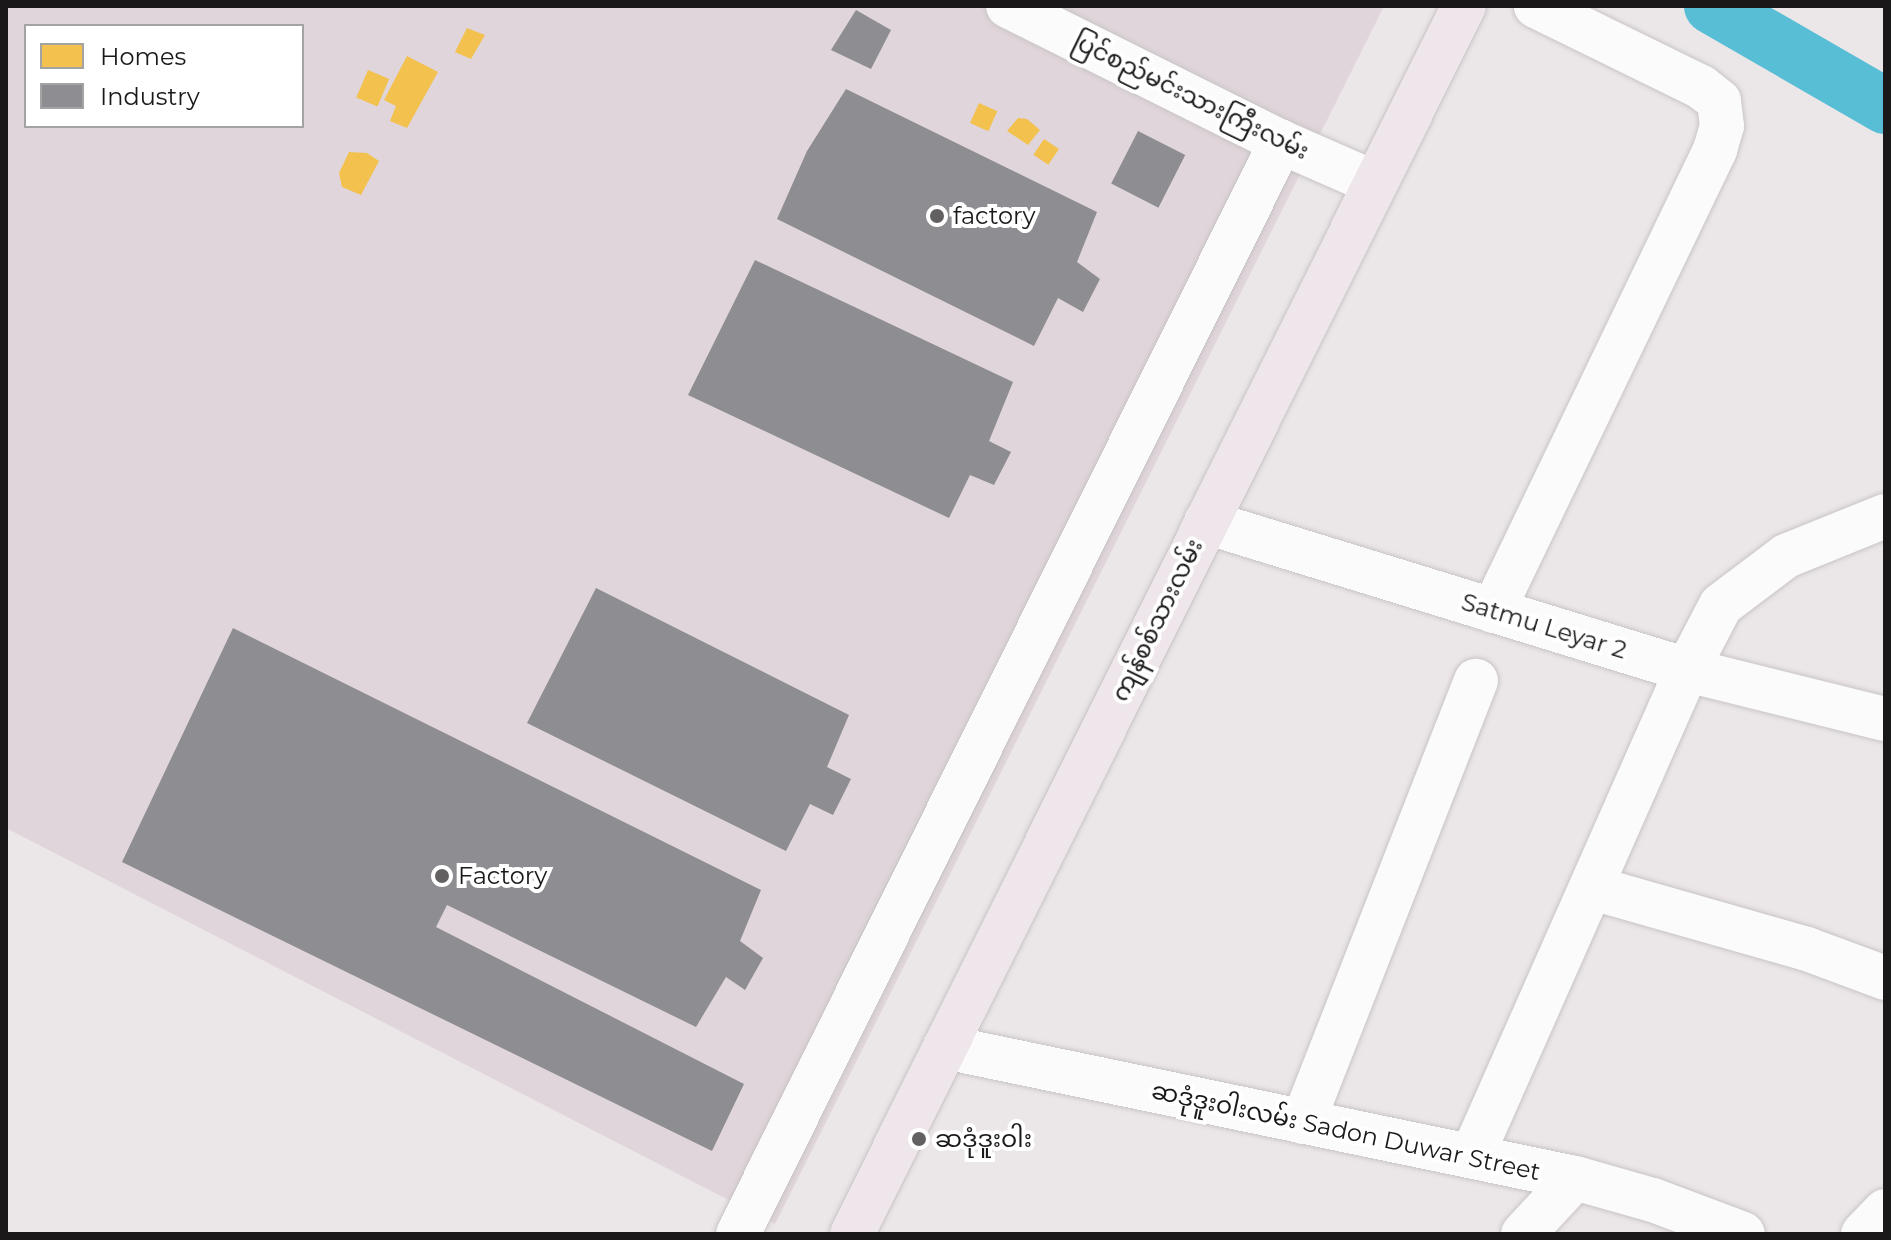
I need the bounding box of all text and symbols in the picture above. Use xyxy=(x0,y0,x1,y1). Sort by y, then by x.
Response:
legend xyxy=(24,24,304,128)
street label: ပြင်စည်မင်းသားကြီးလမ်း xyxy=(1068,26,1314,166)
text: Homes xyxy=(100,42,186,71)
text: Industry xyxy=(100,82,200,111)
place label: factory xyxy=(953,202,1036,230)
marker: factory xyxy=(928,207,946,225)
street label: ကျန်စစ်သားလမ်း xyxy=(1105,534,1209,706)
street label: Satmu Leyar 2 xyxy=(1458,587,1630,665)
place label: Factory xyxy=(458,862,547,890)
marker: Factory xyxy=(433,867,451,885)
street label: ဆဒုံဒူးဝါးလမ်း Sadon Duwar Street xyxy=(1149,1076,1543,1186)
place label: ဆဒုံဒူးဝါး xyxy=(935,1125,1032,1153)
marker: ဆဒုံဒူးဝါး xyxy=(910,1130,928,1148)

